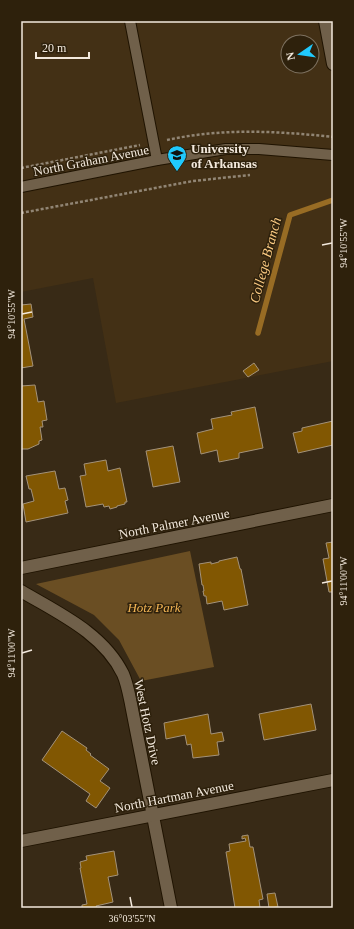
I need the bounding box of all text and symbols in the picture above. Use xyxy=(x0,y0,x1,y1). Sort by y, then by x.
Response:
scale bar xyxy=(36,34,89,60)
north arrow xyxy=(280,34,320,74)
text: 20 m xyxy=(42,41,67,55)
text: N xyxy=(284,51,297,61)
place label: University of Arkansas xyxy=(191,141,257,171)
street label: North Graham Avenue xyxy=(32,142,150,179)
school or university icon: University of Arkansas xyxy=(166,144,188,172)
water label: College Branch xyxy=(247,216,284,305)
text: 94°10'55"W xyxy=(338,218,349,268)
text: 94°10'55"W xyxy=(6,289,17,339)
street label: North Palmer Avenue xyxy=(117,505,231,542)
text: 94°11'00"W xyxy=(338,556,349,605)
park label: Hotz Park xyxy=(126,600,181,615)
text: 94°11'00"W xyxy=(6,628,17,677)
street label: West Hotz Drive xyxy=(131,678,164,766)
street label: North Hartman Avenue xyxy=(113,778,235,815)
text: 36°03'55"N xyxy=(108,913,156,924)

